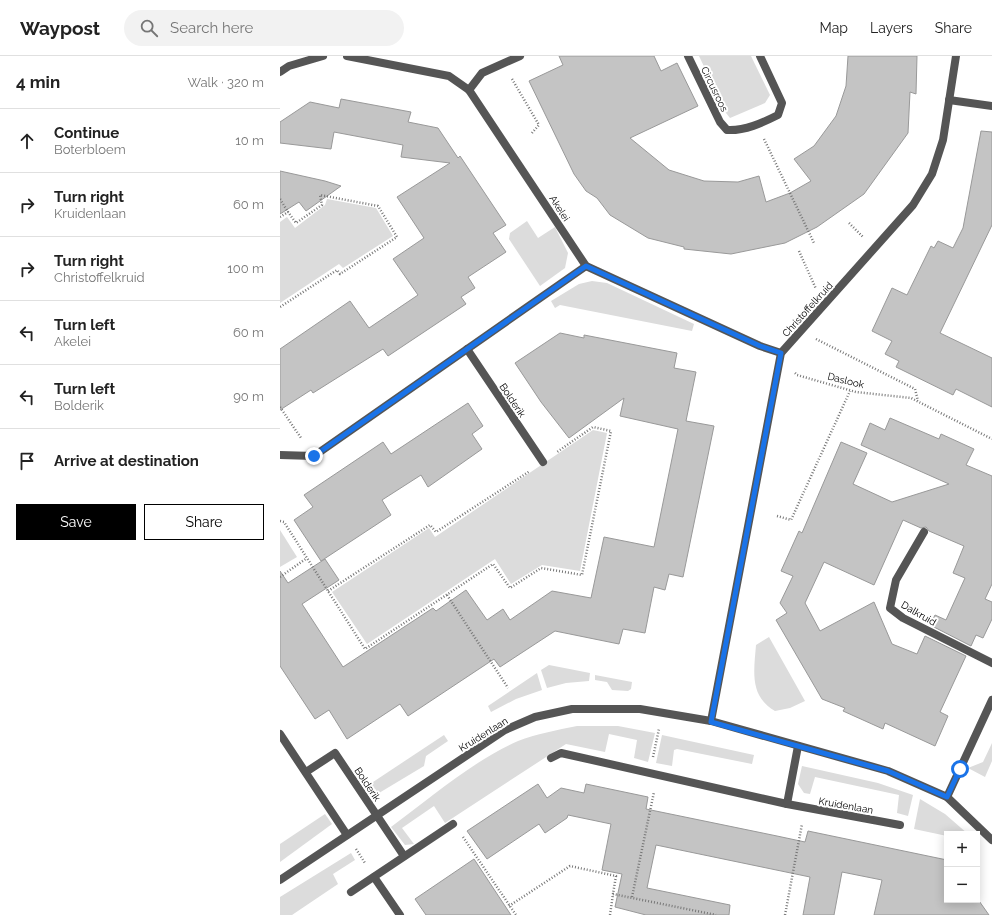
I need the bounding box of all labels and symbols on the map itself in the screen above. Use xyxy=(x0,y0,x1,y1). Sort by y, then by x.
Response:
street label: Circusroos xyxy=(699,65,730,114)
street label: Akelei xyxy=(547,193,572,223)
street label: Christoffelkruid xyxy=(780,280,835,339)
street label: Daslook xyxy=(826,371,866,391)
street label: Bolderik xyxy=(497,381,528,420)
route end xyxy=(305,447,323,465)
street label: Dalkruid xyxy=(899,599,938,628)
street label: Kruidenlaan xyxy=(457,715,510,754)
route start xyxy=(951,760,969,778)
street label: Bolderik xyxy=(352,765,383,804)
street label: Kruidenlaan xyxy=(818,795,874,816)

